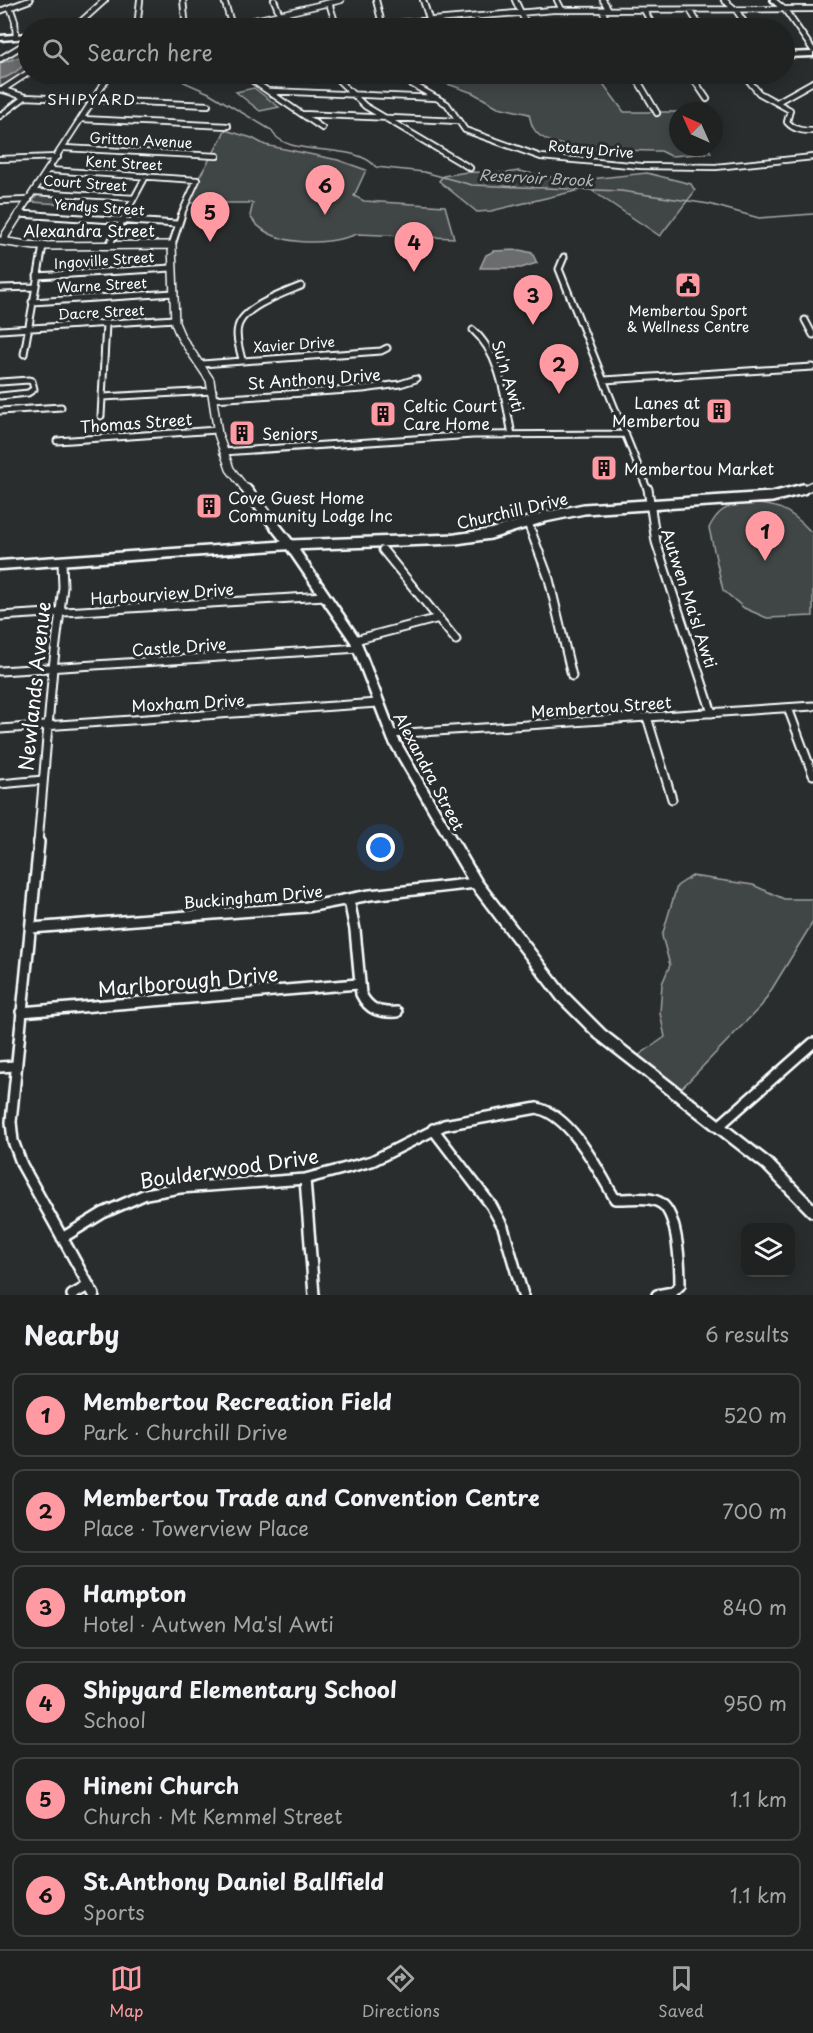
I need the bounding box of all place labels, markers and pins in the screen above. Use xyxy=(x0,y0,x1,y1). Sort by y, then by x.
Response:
pin: 6 xyxy=(306,166,344,215)
pin: 5 xyxy=(190,192,230,242)
pin: 4 xyxy=(394,222,434,272)
public building icon: Membertou Sport & Wellness Centre xyxy=(673,270,703,300)
pin: 3 xyxy=(514,276,552,325)
place label: Membertou Sport & Wellness Centre xyxy=(627,300,749,337)
pin: 2 xyxy=(540,344,578,394)
place label: Lanes at Membertou xyxy=(612,390,700,432)
place label: Celtic Court Care Home xyxy=(403,393,497,435)
building icon: Lanes at Membertou xyxy=(704,396,734,426)
building icon: Celtic Court Care Home xyxy=(368,399,398,429)
building icon: Seniors xyxy=(227,418,257,448)
place label: Seniors xyxy=(262,421,318,445)
building icon: Membertou Market xyxy=(589,453,619,483)
place label: Membertou Market xyxy=(624,456,774,480)
place label: Cove Guest Home Community Lodge Inc xyxy=(228,485,393,527)
building icon: Cove Guest Home Community Lodge Inc xyxy=(194,491,224,521)
pin: 1 xyxy=(746,512,784,561)

